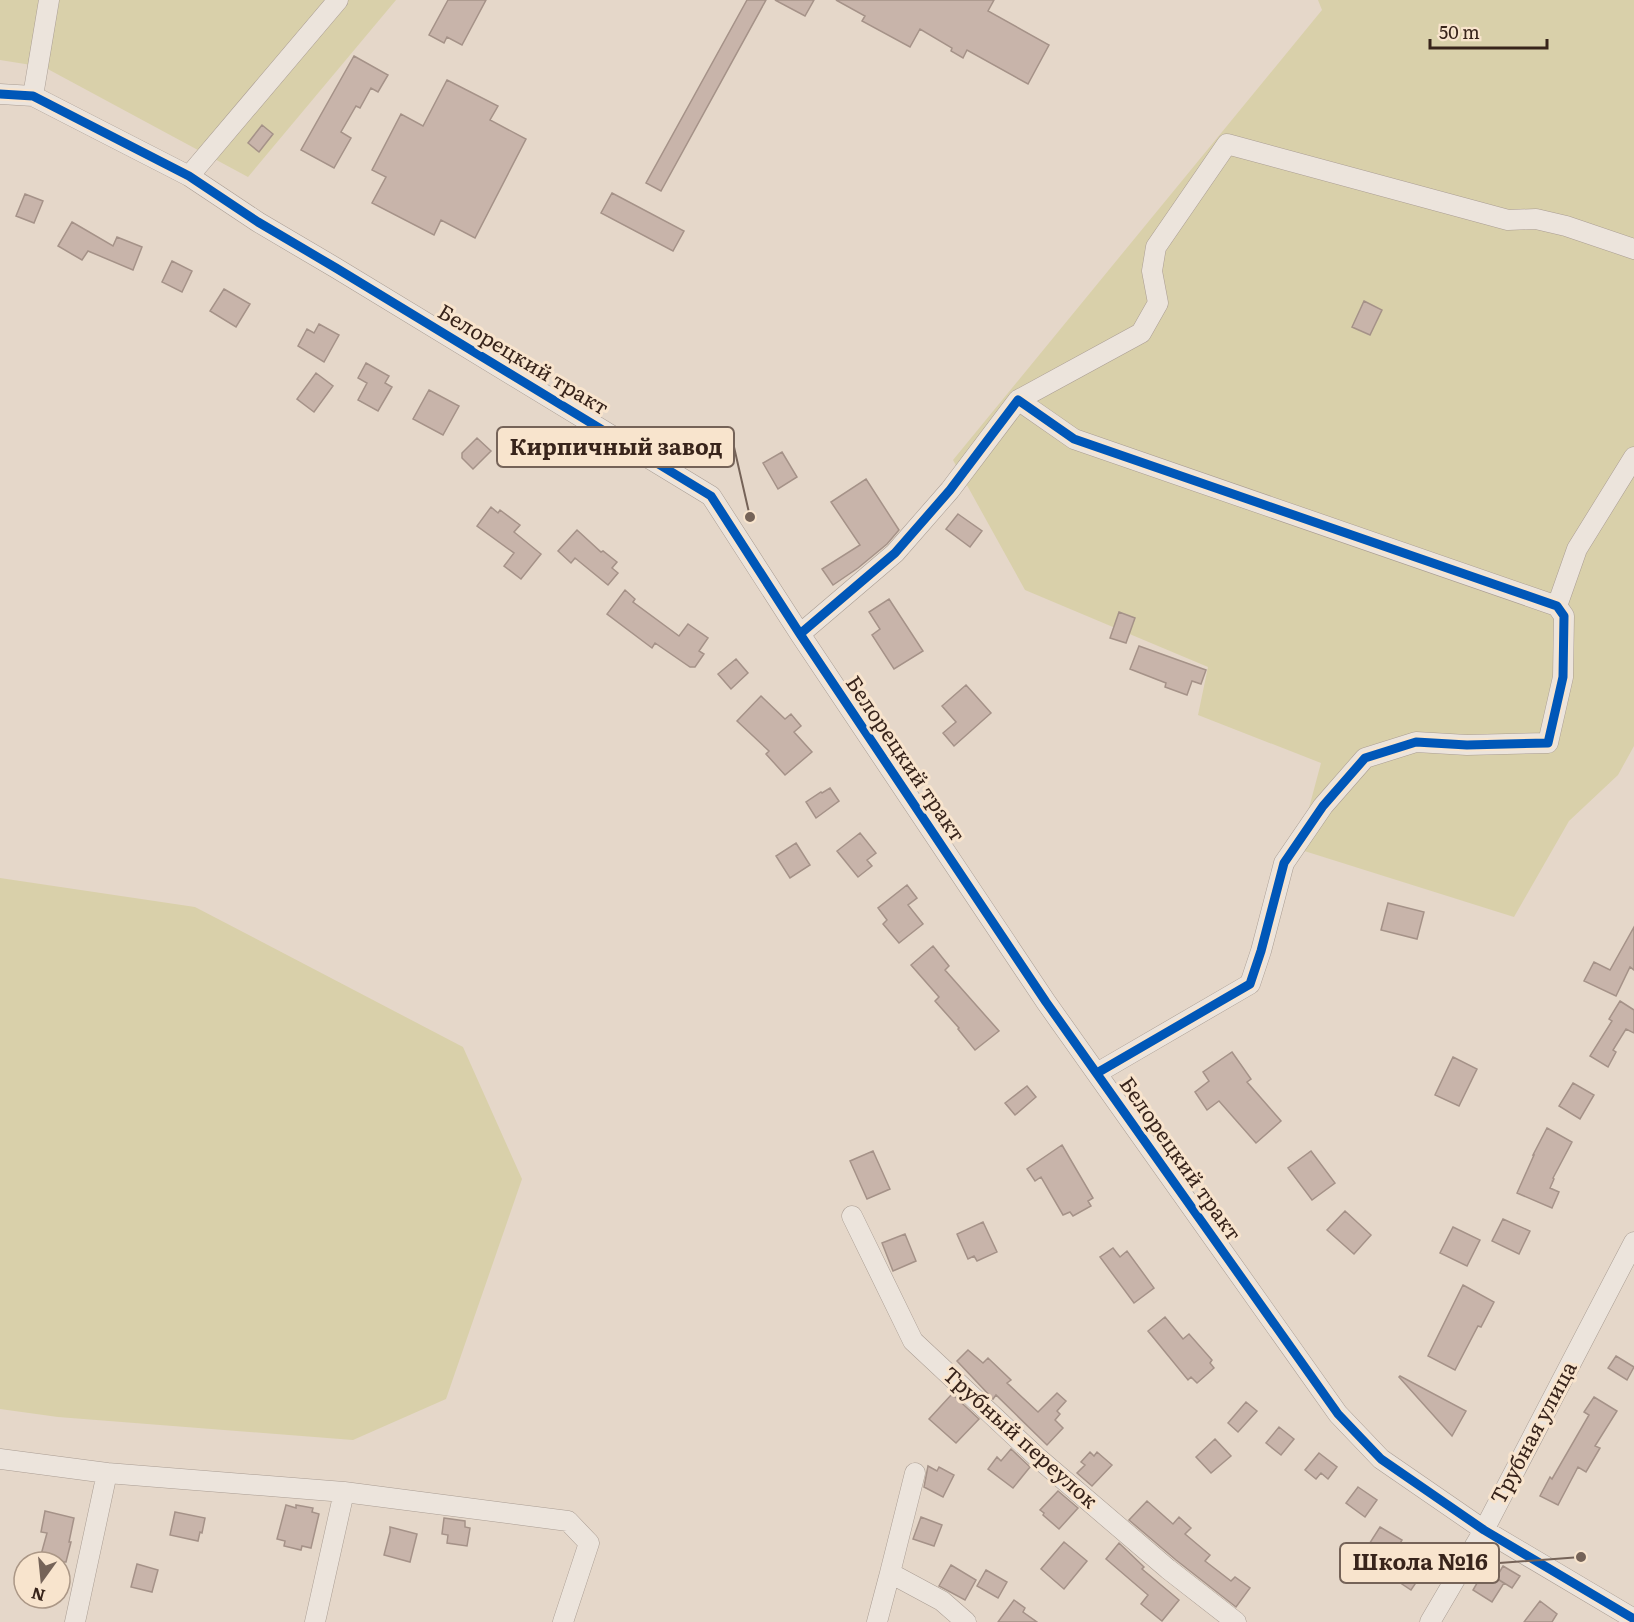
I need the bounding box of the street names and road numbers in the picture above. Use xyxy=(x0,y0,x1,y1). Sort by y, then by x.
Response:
street label: Белорецкий тракт xyxy=(433,295,616,421)
street label: Белорецкий тракт xyxy=(840,668,974,847)
street label: Белорецкий тракт xyxy=(1114,1069,1250,1246)
street label: Трубная улица xyxy=(1481,1354,1583,1509)
street label: Трубный переулок xyxy=(937,1358,1107,1515)

